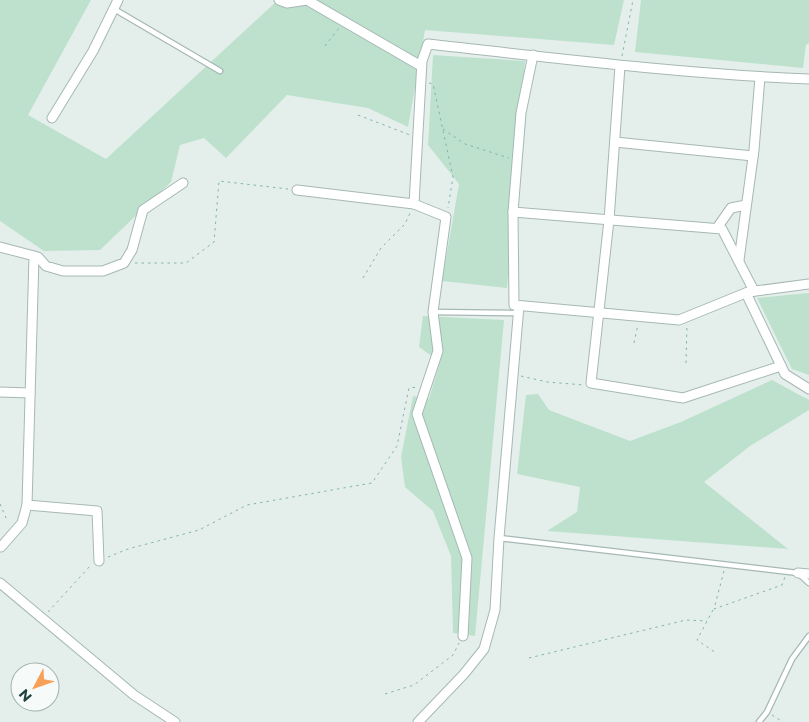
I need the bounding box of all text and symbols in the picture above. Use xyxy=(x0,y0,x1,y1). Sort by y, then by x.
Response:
north arrow xyxy=(10,662,60,712)
text: N xyxy=(15,685,36,706)

